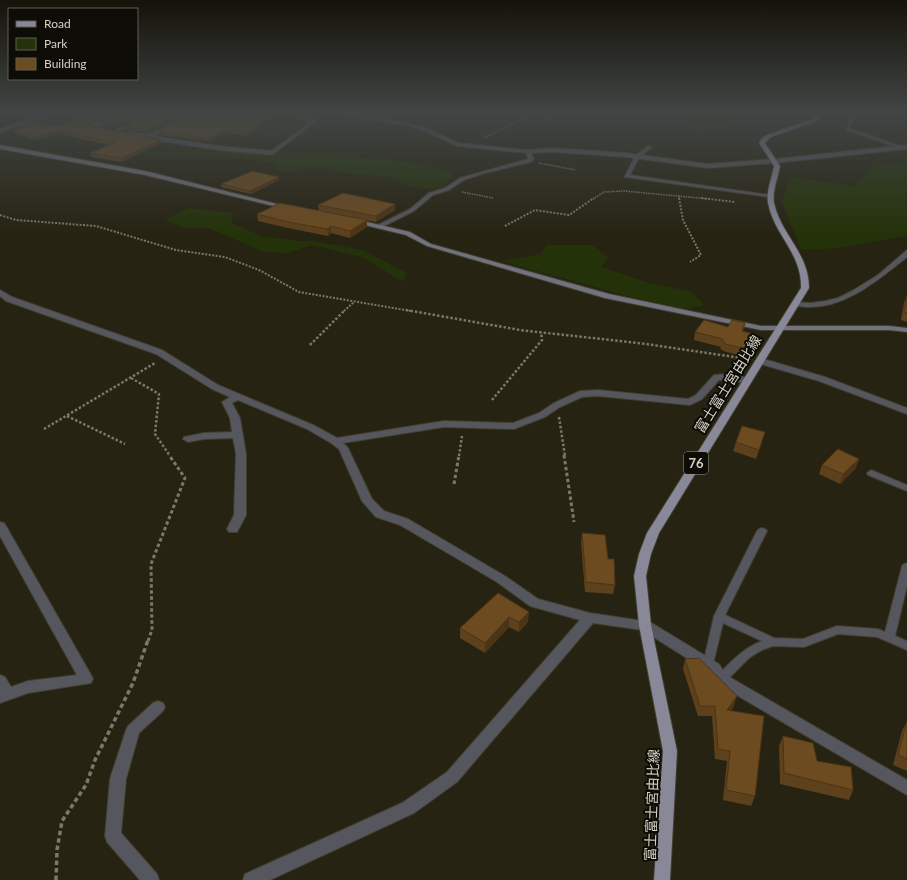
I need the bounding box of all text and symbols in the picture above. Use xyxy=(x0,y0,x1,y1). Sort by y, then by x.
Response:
legend xyxy=(8,8,138,80)
text: Road xyxy=(44,16,71,31)
text: Park xyxy=(44,36,68,51)
text: Building xyxy=(44,56,87,71)
street label: 富士富士宮由比線 xyxy=(691,332,764,436)
road number: 76 xyxy=(684,452,708,474)
street label: 富士富士宮由比線 xyxy=(641,749,662,861)

